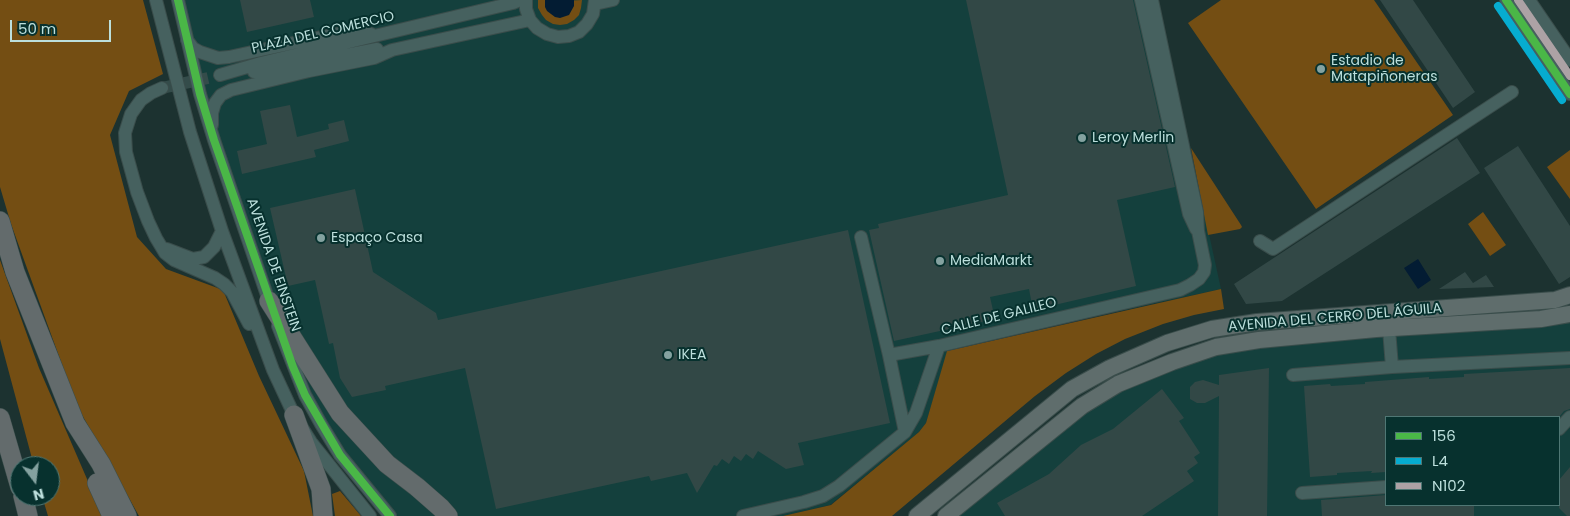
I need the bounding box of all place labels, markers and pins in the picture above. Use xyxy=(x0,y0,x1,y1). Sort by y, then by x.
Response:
place label: Estadio de Matapiñoneras xyxy=(1331,53,1438,85)
marker: Estadio de Matapiñoneras xyxy=(1315,63,1327,75)
place label: Leroy Merlin xyxy=(1092,130,1174,146)
marker: Leroy Merlin xyxy=(1076,132,1088,144)
place label: Espaço Casa xyxy=(331,230,423,246)
marker: Espaço Casa xyxy=(315,232,327,244)
place label: MediaMarkt xyxy=(950,253,1032,269)
marker: MediaMarkt xyxy=(934,255,946,267)
place label: IKEA xyxy=(678,347,706,363)
marker: IKEA xyxy=(662,349,674,361)

